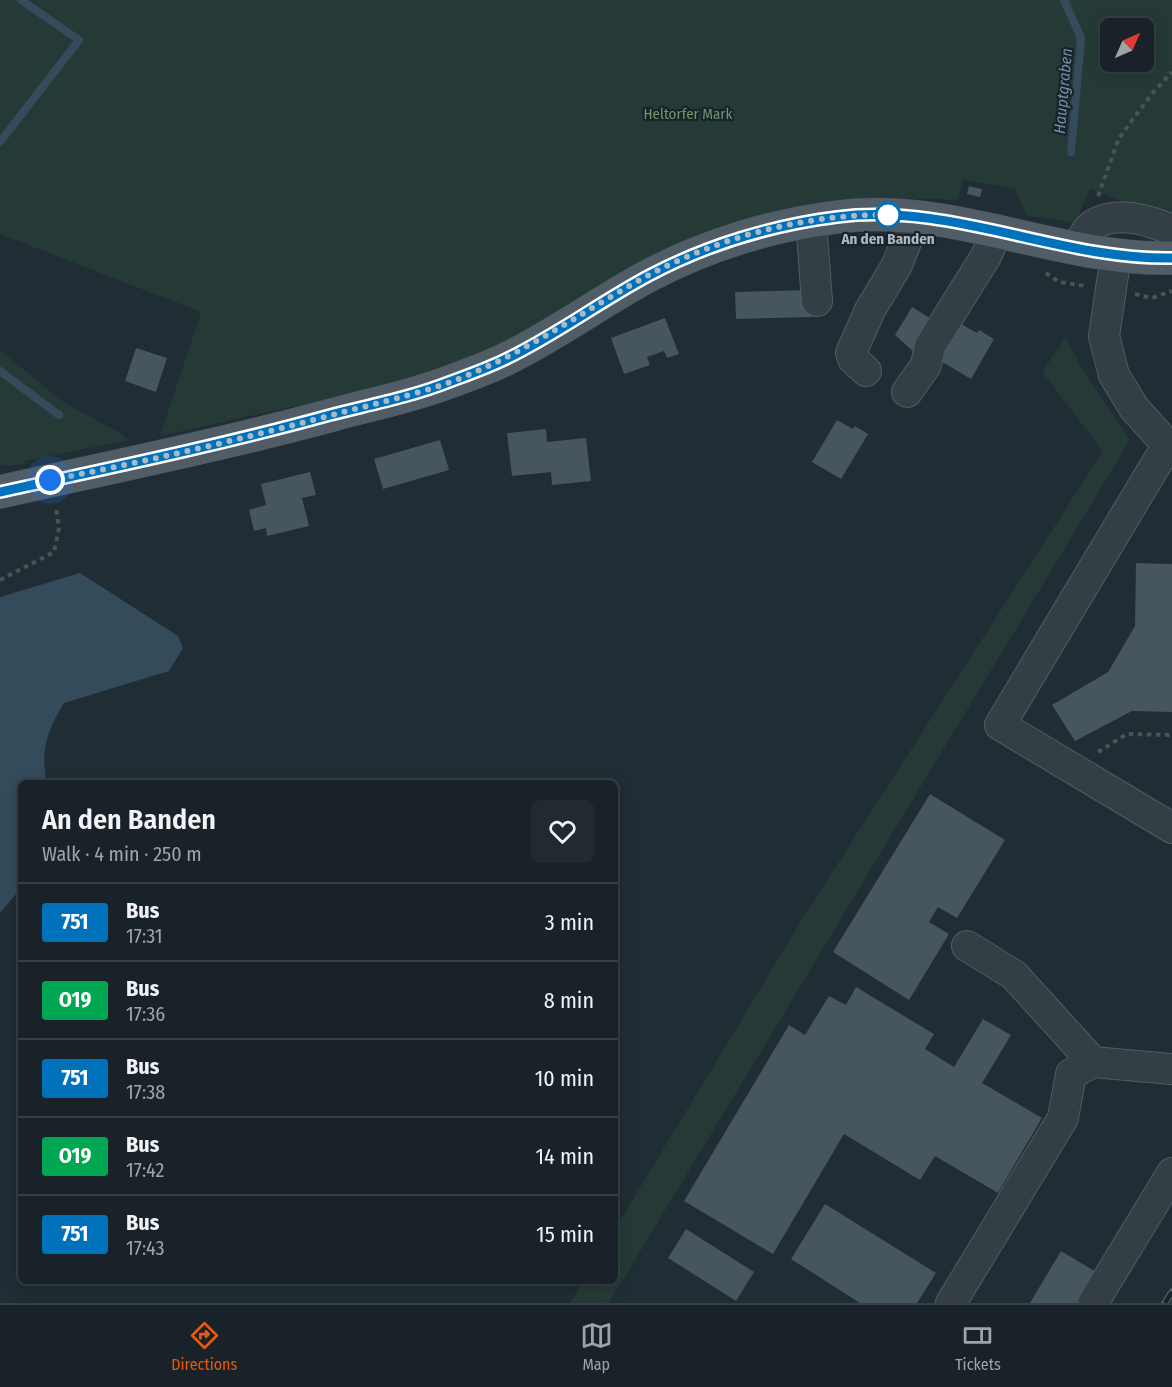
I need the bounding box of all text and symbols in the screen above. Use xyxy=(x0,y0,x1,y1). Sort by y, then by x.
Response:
north arrow xyxy=(1100,18,1154,72)
map controls xyxy=(1100,18,1154,72)
water label: Hauptgraben xyxy=(1050,47,1076,135)
park label: Heltorfer Mark xyxy=(643,105,733,123)
marker: An den Banden xyxy=(875,202,901,228)
place label: An den Banden xyxy=(840,230,935,248)
your location xyxy=(35,465,65,495)
button: heart xyxy=(531,800,594,863)
text: An den Banden xyxy=(42,803,216,836)
text: Walk · 4 min · 250 m xyxy=(42,842,202,866)
text: Bus xyxy=(126,897,159,924)
text: 751 xyxy=(62,909,88,935)
text: 3 min xyxy=(545,909,594,936)
text: 17:31 xyxy=(126,924,163,948)
text: Bus xyxy=(126,975,159,1002)
text: O19 xyxy=(59,987,91,1013)
text: 8 min xyxy=(544,987,594,1014)
text: 17:36 xyxy=(126,1002,165,1026)
text: Bus xyxy=(126,1053,159,1080)
text: 751 xyxy=(62,1065,88,1091)
text: 10 min xyxy=(535,1065,594,1092)
text: 17:38 xyxy=(126,1080,165,1104)
text: Bus xyxy=(126,1131,159,1158)
text: O19 xyxy=(59,1143,91,1169)
text: 14 min xyxy=(536,1143,594,1170)
text: 17:42 xyxy=(126,1158,164,1182)
text: Bus xyxy=(126,1209,159,1236)
text: 751 xyxy=(62,1221,88,1247)
text: 15 min xyxy=(536,1221,594,1248)
text: 17:43 xyxy=(126,1236,164,1260)
tab: Directions xyxy=(171,1319,237,1374)
tab: Map xyxy=(580,1319,613,1374)
tab: Tickets xyxy=(955,1319,1001,1374)

